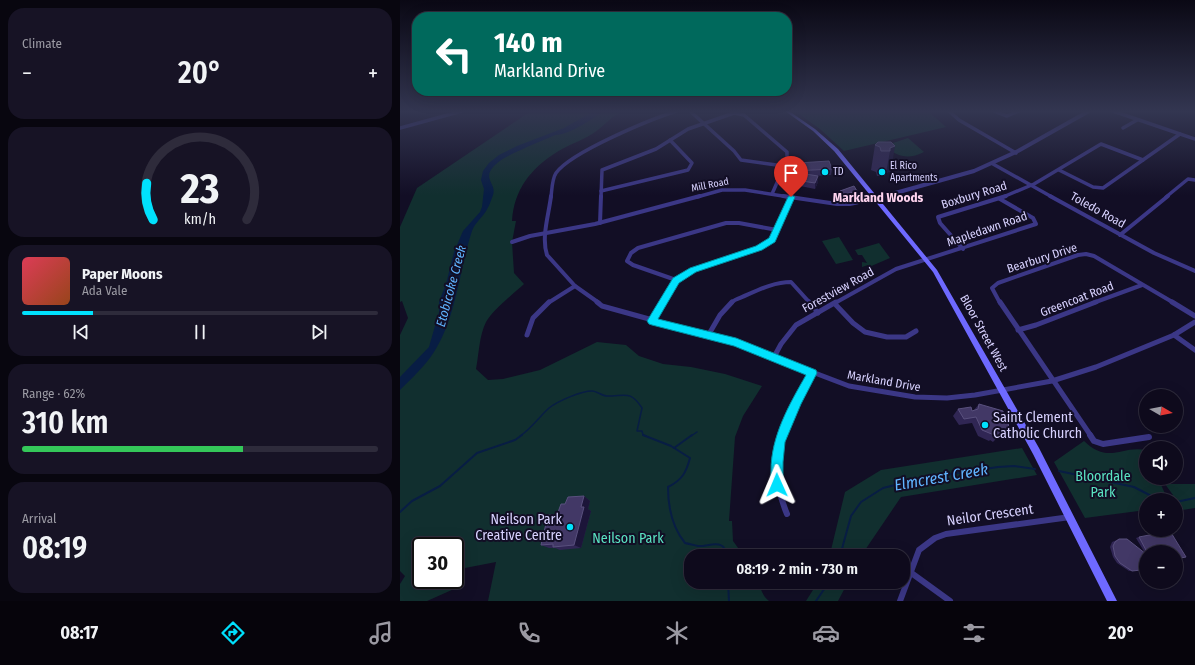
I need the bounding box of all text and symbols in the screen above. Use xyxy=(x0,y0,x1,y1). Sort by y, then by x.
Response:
text: 140 m xyxy=(494,26,563,59)
icon: left xyxy=(428,28,480,80)
text: Climate xyxy=(22,36,62,51)
text: 20° xyxy=(178,55,222,91)
text: − xyxy=(22,60,32,87)
text: + xyxy=(368,60,378,87)
text: Markland Drive xyxy=(494,60,605,82)
pin xyxy=(774,156,808,197)
place label: El Rico Apartments xyxy=(890,160,938,184)
icon: arrive xyxy=(780,162,802,184)
text: 23 xyxy=(180,164,219,214)
place label: TD xyxy=(833,166,844,178)
marker: TD xyxy=(820,167,830,177)
marker: El Rico Apartments xyxy=(877,167,887,177)
street label: Mill Road xyxy=(690,175,730,195)
street label: Boxbury Road xyxy=(939,178,1009,212)
street label: Toledo Road xyxy=(1068,189,1128,231)
district label: Markland Woods xyxy=(833,190,923,205)
street label: Mapledawn Road xyxy=(945,209,1029,249)
text: km/h xyxy=(184,210,216,227)
street label: Bearbury Drive xyxy=(1005,240,1079,276)
water label: Etobicoke Creek xyxy=(433,243,469,328)
text: Paper Moons xyxy=(82,265,163,283)
street label: Forestview Road xyxy=(800,265,876,315)
street label: Greencoat Road xyxy=(1038,279,1116,319)
text: Ada Vale xyxy=(82,283,127,298)
street label: Bloor Street West xyxy=(957,292,1011,374)
icon: previous xyxy=(70,321,92,343)
icon: pause xyxy=(189,321,211,343)
icon: next xyxy=(308,321,330,343)
street label: Markland Drive xyxy=(846,368,922,394)
text: Range · 62% xyxy=(22,386,85,401)
north arrow xyxy=(1139,389,1183,433)
map controls xyxy=(1139,389,1183,589)
text: 310 km xyxy=(22,405,108,441)
place label: Saint Clement Catholic Church xyxy=(993,409,1082,442)
marker: Saint Clement Catholic Church xyxy=(980,420,990,430)
button: sound xyxy=(1139,441,1183,485)
water label: Elmcrest Creek xyxy=(893,459,990,495)
position arrow xyxy=(756,464,798,506)
park label: Bloordale Park xyxy=(1075,468,1131,501)
button: + xyxy=(1139,493,1183,537)
street label: Neilor Crescent xyxy=(946,500,1035,529)
text: Arrival xyxy=(22,511,56,526)
place label: Neilson Park Creative Centre xyxy=(475,511,562,544)
marker: Neilson Park Creative Centre xyxy=(565,522,575,532)
text: 08:19 xyxy=(22,530,87,566)
park label: Neilson Park xyxy=(592,530,664,547)
speed limit sign: 30 xyxy=(412,537,464,589)
button: − xyxy=(1139,545,1183,589)
text: 08:19 · 2 min · 730 m xyxy=(736,560,858,578)
icon: directions xyxy=(219,619,247,647)
icon: music xyxy=(367,619,395,647)
icon: phone xyxy=(515,619,543,647)
icon: climate xyxy=(663,619,691,647)
icon: car xyxy=(812,619,840,647)
icon: filters xyxy=(960,619,988,647)
text: 08:17 xyxy=(60,622,98,644)
text: 20° xyxy=(1108,622,1135,644)

